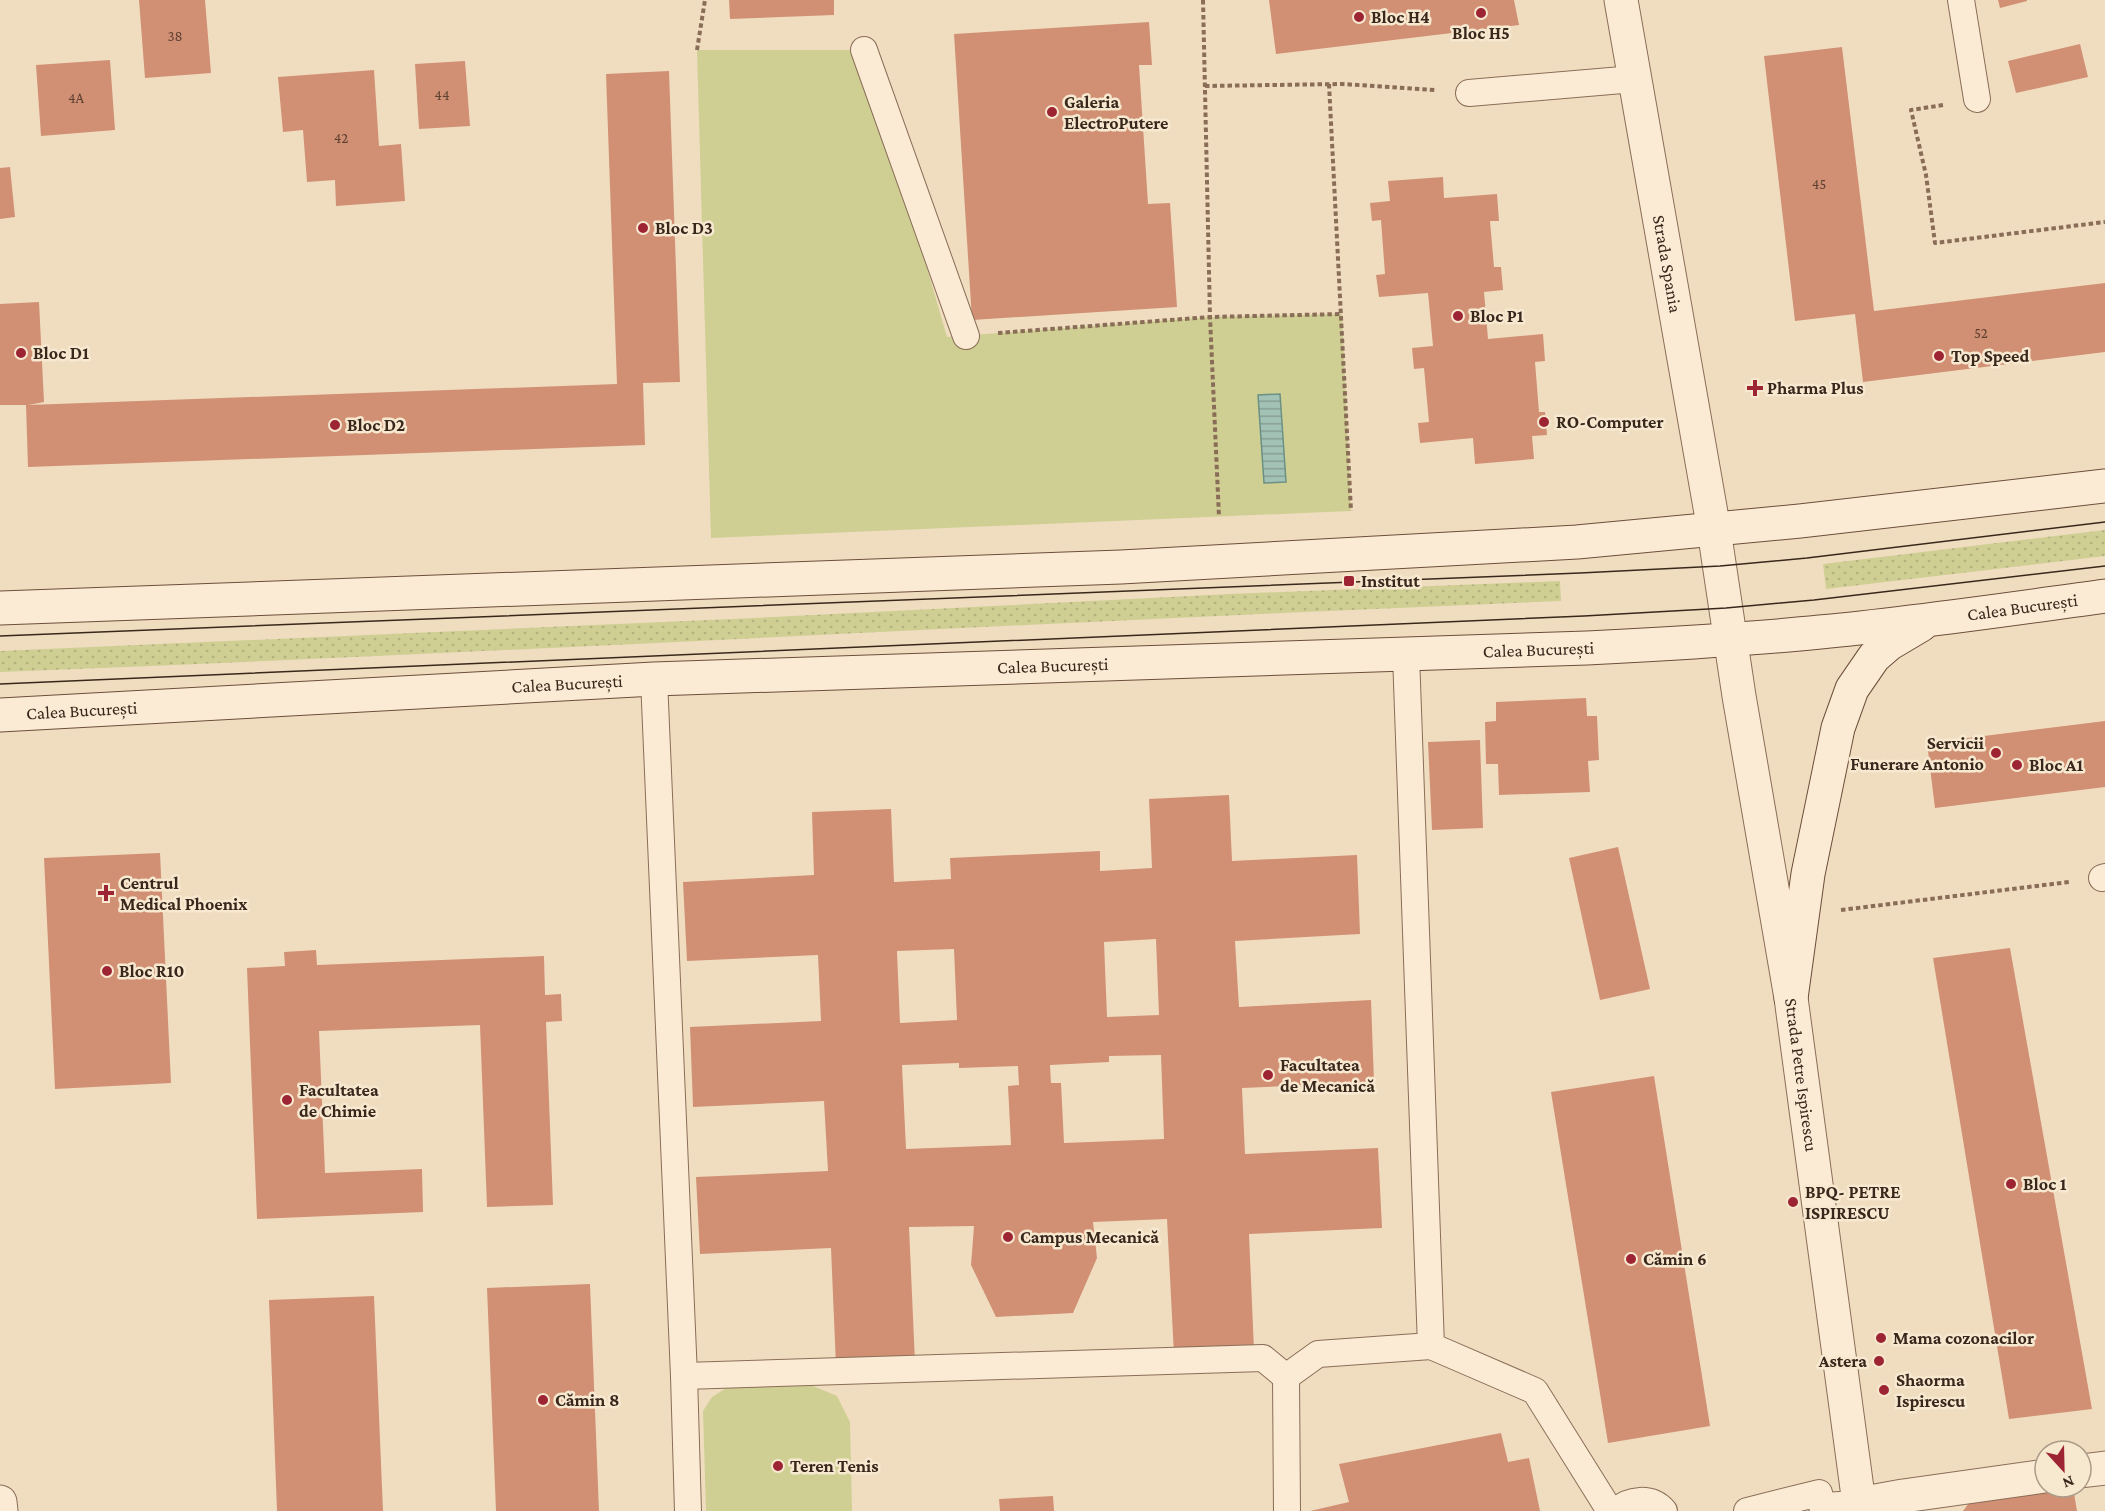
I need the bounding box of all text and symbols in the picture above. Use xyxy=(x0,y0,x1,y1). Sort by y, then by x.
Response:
marker: Bloc H5 xyxy=(1474,6,1488,20)
place label: Bloc H4 xyxy=(1371,7,1430,27)
marker: Bloc H4 xyxy=(1352,10,1366,24)
place label: Bloc H5 xyxy=(1452,23,1510,43)
house number: 38 xyxy=(167,28,183,44)
house number: 44 xyxy=(434,87,450,103)
house number: 4A xyxy=(68,90,85,106)
place label: Galeria ElectroPutere xyxy=(1064,92,1168,133)
marker: Galeria ElectroPutere xyxy=(1045,105,1059,119)
house number: 42 xyxy=(334,130,348,146)
house number: 45 xyxy=(1812,176,1826,192)
street label: Strada Spania xyxy=(1649,214,1686,314)
place label: Bloc D3 xyxy=(655,218,713,238)
marker: Bloc D3 xyxy=(636,221,650,235)
place label: Bloc P1 xyxy=(1470,306,1524,326)
marker: Bloc P1 xyxy=(1451,309,1465,323)
house number: 52 xyxy=(1974,325,1988,341)
place label: Bloc D1 xyxy=(33,343,89,363)
marker: Bloc D1 xyxy=(14,346,28,360)
place label: Top Speed xyxy=(1951,346,2029,366)
marker: Top Speed xyxy=(1932,349,1946,363)
place label: Pharma Plus xyxy=(1767,378,1864,398)
marker: Pharma Plus xyxy=(1748,381,1762,395)
place label: RO-Computer xyxy=(1556,412,1664,432)
place label: Bloc D2 xyxy=(347,415,405,435)
marker: RO-Computer xyxy=(1537,415,1551,429)
marker: Bloc D2 xyxy=(328,418,342,432)
place label: Institut xyxy=(1361,571,1420,591)
marker: Institut xyxy=(1342,574,1356,588)
street label: Calea București xyxy=(1966,590,2079,625)
street label: Calea București xyxy=(1483,638,1595,661)
street label: Calea București xyxy=(997,654,1109,678)
street label: Calea București xyxy=(511,671,624,697)
street label: Calea București xyxy=(26,697,138,724)
place label: Servicii Funerare Antonio xyxy=(1850,733,1985,774)
marker: Servicii Funerare Antonio xyxy=(1989,746,2003,760)
place label: Bloc A1 xyxy=(2029,755,2083,775)
marker: Bloc A1 xyxy=(2010,758,2024,772)
place label: Centrul Medical Phoenix xyxy=(120,873,248,914)
marker: Centrul Medical Phoenix xyxy=(97,884,115,902)
place label: Bloc R10 xyxy=(119,961,184,981)
marker: Bloc R10 xyxy=(100,964,114,978)
street label: Strada Petre Ispirescu xyxy=(1781,997,1822,1153)
place label: Facultatea de Mecanică xyxy=(1280,1055,1375,1096)
marker: Facultatea de Mecanică xyxy=(1261,1068,1275,1082)
place label: Facultatea de Chimie xyxy=(299,1080,379,1121)
marker: Facultatea de Chimie xyxy=(280,1093,294,1107)
place label: Bloc 1 xyxy=(2023,1174,2067,1194)
marker: Bloc 1 xyxy=(2004,1177,2018,1191)
place label: BPQ- PETRE ISPIRESCU xyxy=(1805,1182,1901,1223)
marker: BPQ- PETRE ISPIRESCU xyxy=(1786,1195,1800,1209)
place label: Campus Mecanică xyxy=(1020,1227,1159,1247)
marker: Campus Mecanică xyxy=(1001,1230,1015,1244)
place label: Cămin 6 xyxy=(1643,1249,1707,1269)
marker: Cămin 6 xyxy=(1624,1252,1638,1266)
place label: Mama cozonacilor xyxy=(1893,1328,2034,1348)
marker: Mama cozonacilor xyxy=(1874,1331,1888,1345)
place label: Astera xyxy=(1818,1351,1867,1371)
marker: Astera xyxy=(1872,1354,1886,1368)
place label: Shaorma Ispirescu xyxy=(1896,1370,1966,1411)
marker: Shaorma Ispirescu xyxy=(1877,1383,1891,1397)
place label: Cămin 8 xyxy=(555,1390,619,1410)
marker: Cămin 8 xyxy=(536,1393,550,1407)
north arrow xyxy=(2033,1439,2093,1499)
place label: Teren Tenis xyxy=(790,1456,879,1476)
marker: Teren Tenis xyxy=(771,1459,785,1473)
text: N xyxy=(2060,1473,2077,1492)

